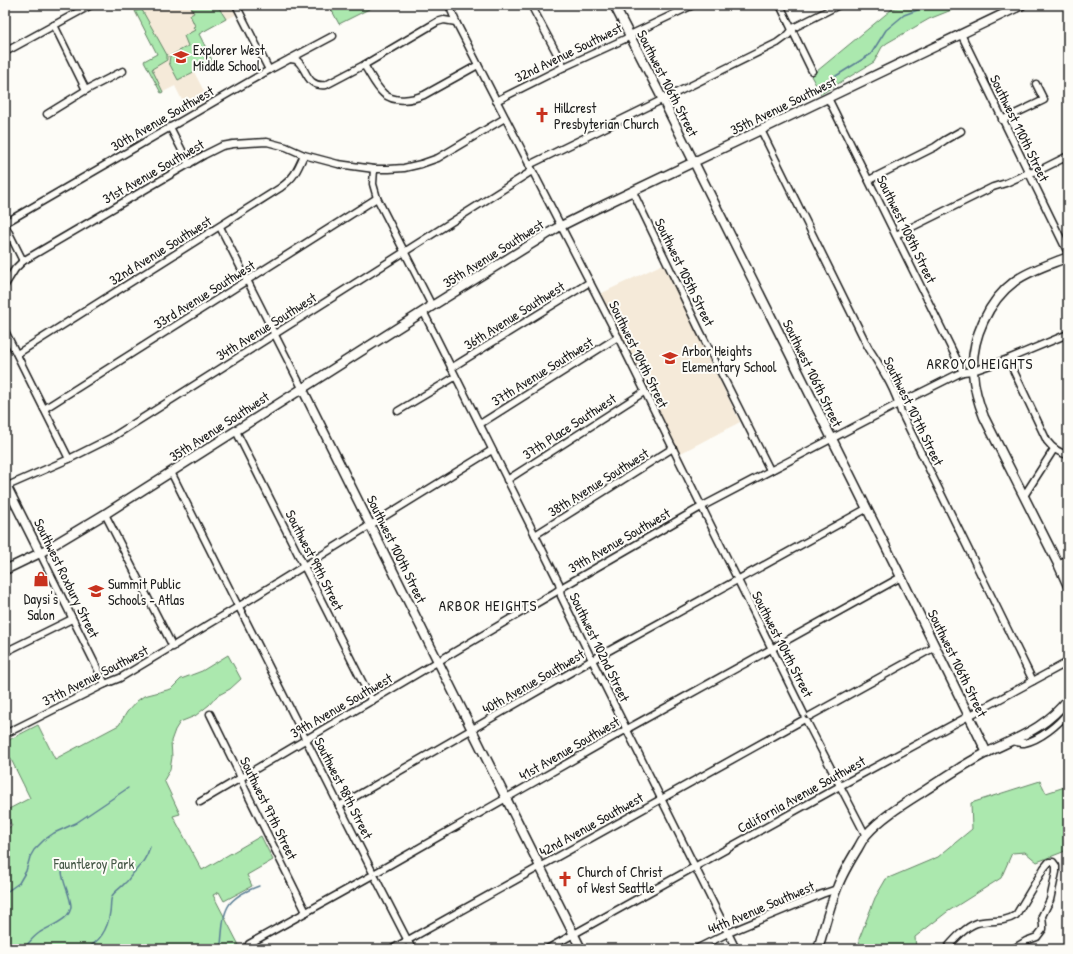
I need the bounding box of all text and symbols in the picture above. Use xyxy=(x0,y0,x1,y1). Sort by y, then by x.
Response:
street label: 32nd Avenue Southwest xyxy=(511,18,625,86)
street label: Southwest 106th Street xyxy=(633,26,703,140)
place label: Explorer West Middle School xyxy=(193,40,265,75)
school or university icon: Explorer West Middle School xyxy=(172,48,190,66)
street label: 35th Avenue Southwest xyxy=(727,71,839,139)
street label: Southwest 110th Street xyxy=(986,71,1054,185)
street label: 30th Avenue Southwest xyxy=(107,81,217,155)
place label: Hillcrest Presbyterian Church xyxy=(554,98,659,134)
church icon: Hillcrest Presbyterian Church xyxy=(533,106,551,124)
street label: 31st Avenue Southwest xyxy=(99,134,207,208)
street label: Southwest 108th Street xyxy=(873,172,941,286)
street label: 32nd Avenue Southwest xyxy=(105,211,215,289)
street label: 35th Avenue Southwest xyxy=(439,214,547,292)
street label: Southwest 105th Street xyxy=(651,215,719,329)
street label: 33rd Avenue Southwest xyxy=(150,255,258,333)
street label: 36th Avenue Southwest xyxy=(460,276,568,354)
street label: 34th Avenue Southwest xyxy=(212,287,320,364)
street label: Southwest 104th Street xyxy=(605,297,673,411)
street label: Southwest 106th Street xyxy=(779,316,847,430)
street label: 37th Avenue Southwest xyxy=(488,332,597,410)
place label: Arbor Heights Elementary School xyxy=(682,341,777,377)
school or university icon: Arbor Heights Elementary School xyxy=(661,349,679,367)
district label: ARROYO HEIGHTS xyxy=(926,353,1034,374)
street label: Southwest 107th Street xyxy=(879,354,949,469)
street label: 35th Avenue Southwest xyxy=(165,386,273,465)
street label: 37th Place Southwest xyxy=(519,389,620,463)
street label: 38th Avenue Southwest xyxy=(544,443,652,521)
street label: Southwest 100th Street xyxy=(363,492,431,606)
street label: 39th Avenue Southwest xyxy=(565,503,674,577)
street label: Southwest 99th Street xyxy=(281,506,349,614)
street label: Southwest Roxbury Street xyxy=(29,515,104,641)
shop icon: Daysi's Salon xyxy=(32,570,50,588)
place label: Summit Public Schools - Atlas xyxy=(108,574,184,609)
school or university icon: Summit Public Schools - Atlas xyxy=(87,582,105,600)
street label: Southwest 104th Street xyxy=(748,588,818,701)
place label: Daysi's Salon xyxy=(24,589,58,624)
street label: Southwest 102nd Street xyxy=(565,589,635,705)
district label: ARBOR HEIGHTS xyxy=(439,595,537,616)
street label: Southwest 106th Street xyxy=(924,606,992,720)
street label: 37th Avenue Southwest xyxy=(39,640,151,710)
street label: 40th Avenue Southwest xyxy=(479,644,588,718)
street label: 39th Avenue Southwest xyxy=(287,668,396,742)
street label: 41st Avenue Southwest xyxy=(515,711,623,785)
street label: Southwest 98th Street xyxy=(310,734,378,842)
street label: California Avenue Southwest xyxy=(734,751,869,837)
street label: Southwest 97th Street xyxy=(236,753,302,863)
street label: 42nd Avenue Southwest xyxy=(536,787,647,860)
park label: Fauntleroy Park xyxy=(53,854,134,874)
place label: Church of Christ of West Seattle xyxy=(577,862,662,897)
church icon: Church of Christ of West Seattle xyxy=(556,870,574,888)
street label: 44th Avenue Southwest xyxy=(705,876,817,938)

